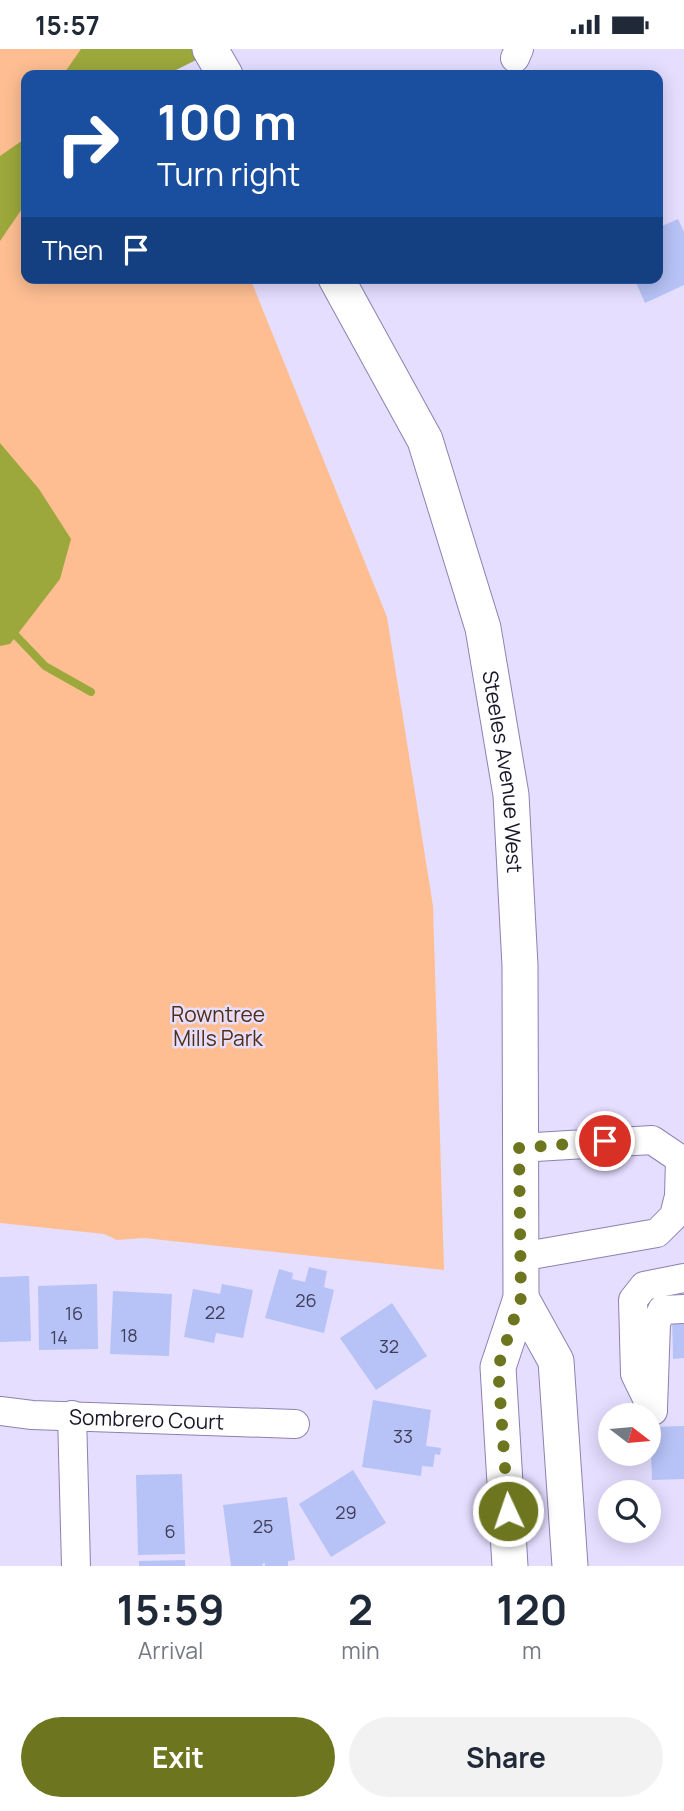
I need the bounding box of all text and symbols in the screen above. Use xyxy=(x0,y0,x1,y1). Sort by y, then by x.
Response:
text: 15:57 xyxy=(35,7,100,43)
text: 100 m xyxy=(157,88,297,155)
icon: right xyxy=(42,98,133,189)
text: Turn right xyxy=(157,152,300,196)
icon: arrive xyxy=(117,231,155,269)
text: Then xyxy=(42,232,103,268)
street label: Steeles Avenue West xyxy=(476,668,529,874)
park label: Rowntree Mills Park xyxy=(171,1000,265,1052)
pin xyxy=(575,1111,635,1171)
icon: arrive xyxy=(586,1122,624,1160)
house number: 26 xyxy=(295,1288,317,1312)
house number: 22 xyxy=(205,1300,225,1324)
house number: 16 xyxy=(65,1301,83,1325)
house number: 18 xyxy=(120,1323,138,1347)
house number: 14 xyxy=(50,1325,68,1349)
house number: 32 xyxy=(379,1334,399,1358)
street label: Sombrero Court xyxy=(69,1402,225,1436)
north arrow xyxy=(598,1403,662,1467)
map controls xyxy=(598,1403,661,1543)
house number: 33 xyxy=(393,1424,413,1448)
position arrow xyxy=(471,1474,545,1548)
button: search xyxy=(598,1480,661,1543)
house number: 29 xyxy=(335,1500,357,1524)
house number: 25 xyxy=(253,1514,273,1538)
house number: 6 xyxy=(164,1519,176,1543)
text: 15:59 xyxy=(117,1580,225,1638)
text: 2 xyxy=(348,1580,373,1638)
text: 120 xyxy=(496,1580,567,1638)
text: Arrival xyxy=(138,1634,203,1666)
text: min xyxy=(341,1634,380,1666)
text: m xyxy=(522,1634,542,1666)
button: Exit xyxy=(21,1717,335,1797)
button: Share xyxy=(349,1717,663,1797)

